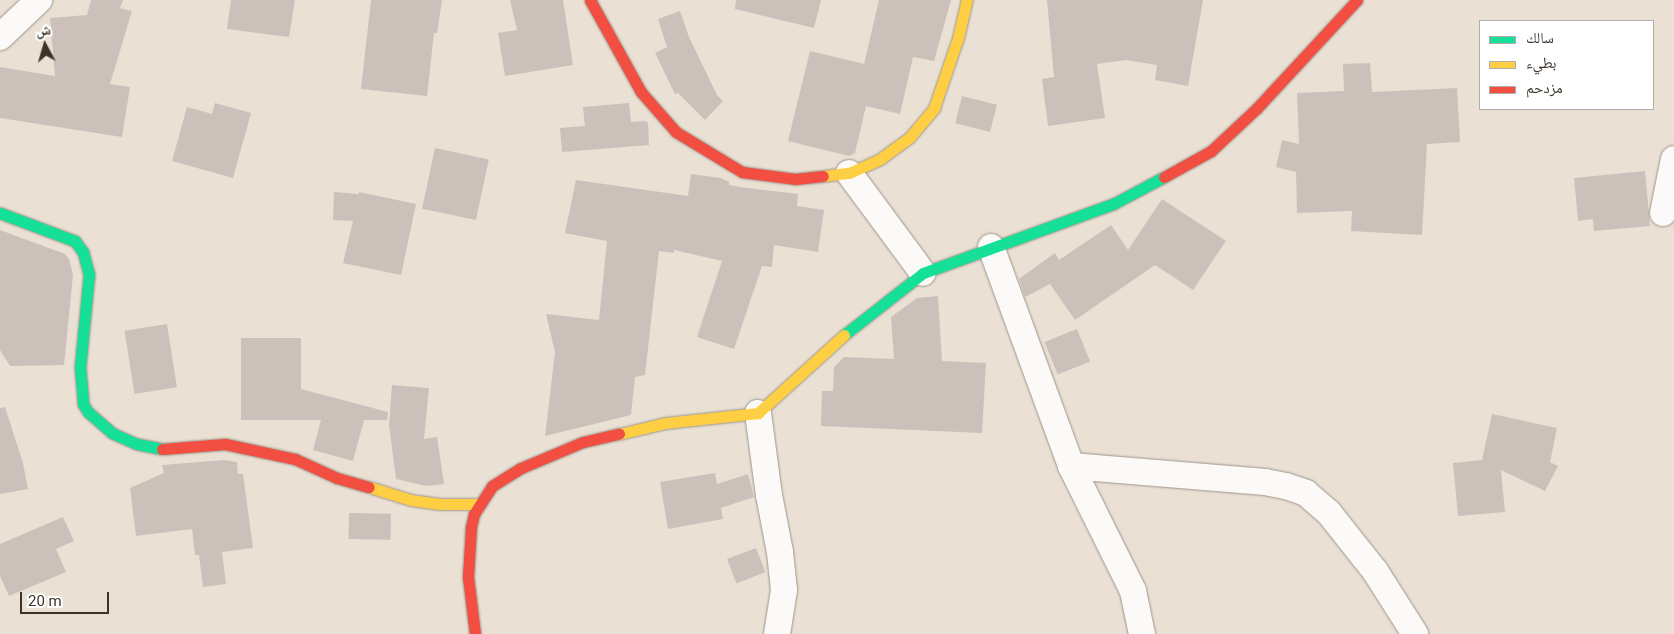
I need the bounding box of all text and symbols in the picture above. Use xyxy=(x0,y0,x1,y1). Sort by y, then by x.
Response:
north arrow xyxy=(20,20,70,70)
legend xyxy=(1479,20,1654,110)
text: ش xyxy=(35,21,52,39)
text: سالك xyxy=(1526,29,1554,47)
text: بطيء xyxy=(1526,54,1556,72)
text: مزدحم xyxy=(1526,79,1563,97)
scale bar xyxy=(22,582,111,614)
text: 20 m xyxy=(28,592,62,610)

